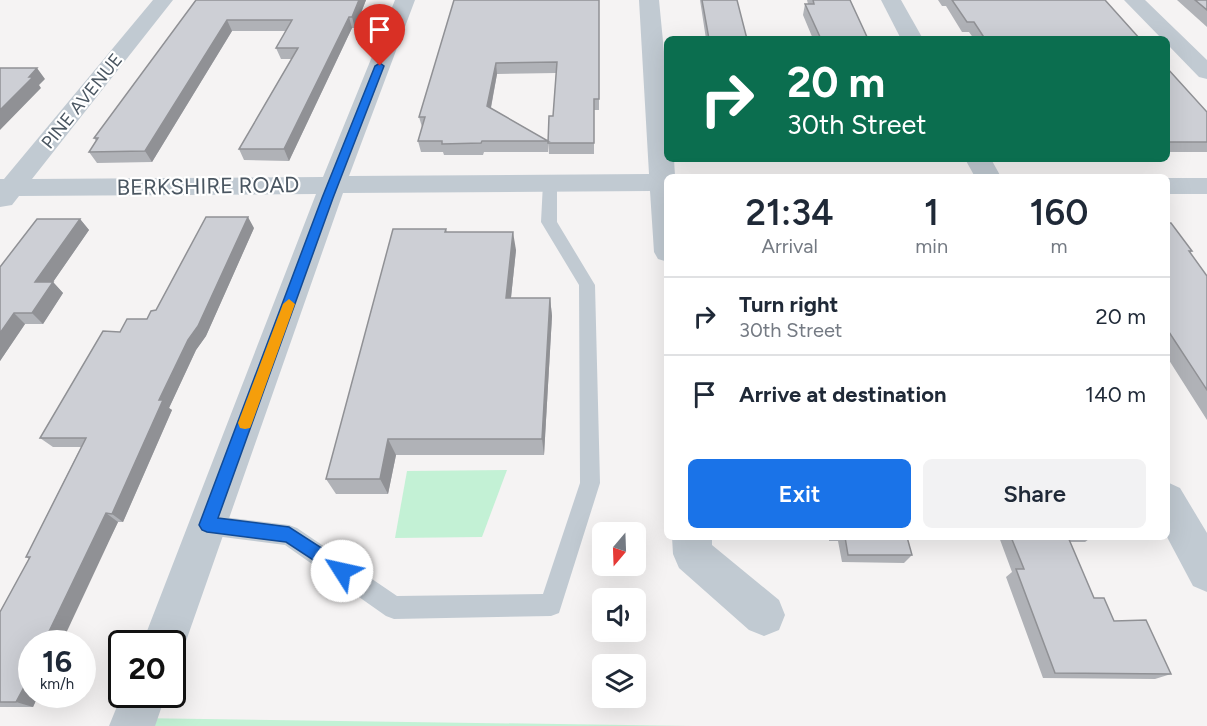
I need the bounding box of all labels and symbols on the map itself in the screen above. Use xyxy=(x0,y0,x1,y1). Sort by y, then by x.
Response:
pin xyxy=(354,4,405,66)
street label: PINE AVENUE xyxy=(37,49,127,153)
street label: BERKSHIRE ROAD xyxy=(116,171,300,201)
north arrow xyxy=(592,522,646,576)
position arrow xyxy=(310,539,374,603)
speed limit sign: 20 xyxy=(108,630,186,708)

